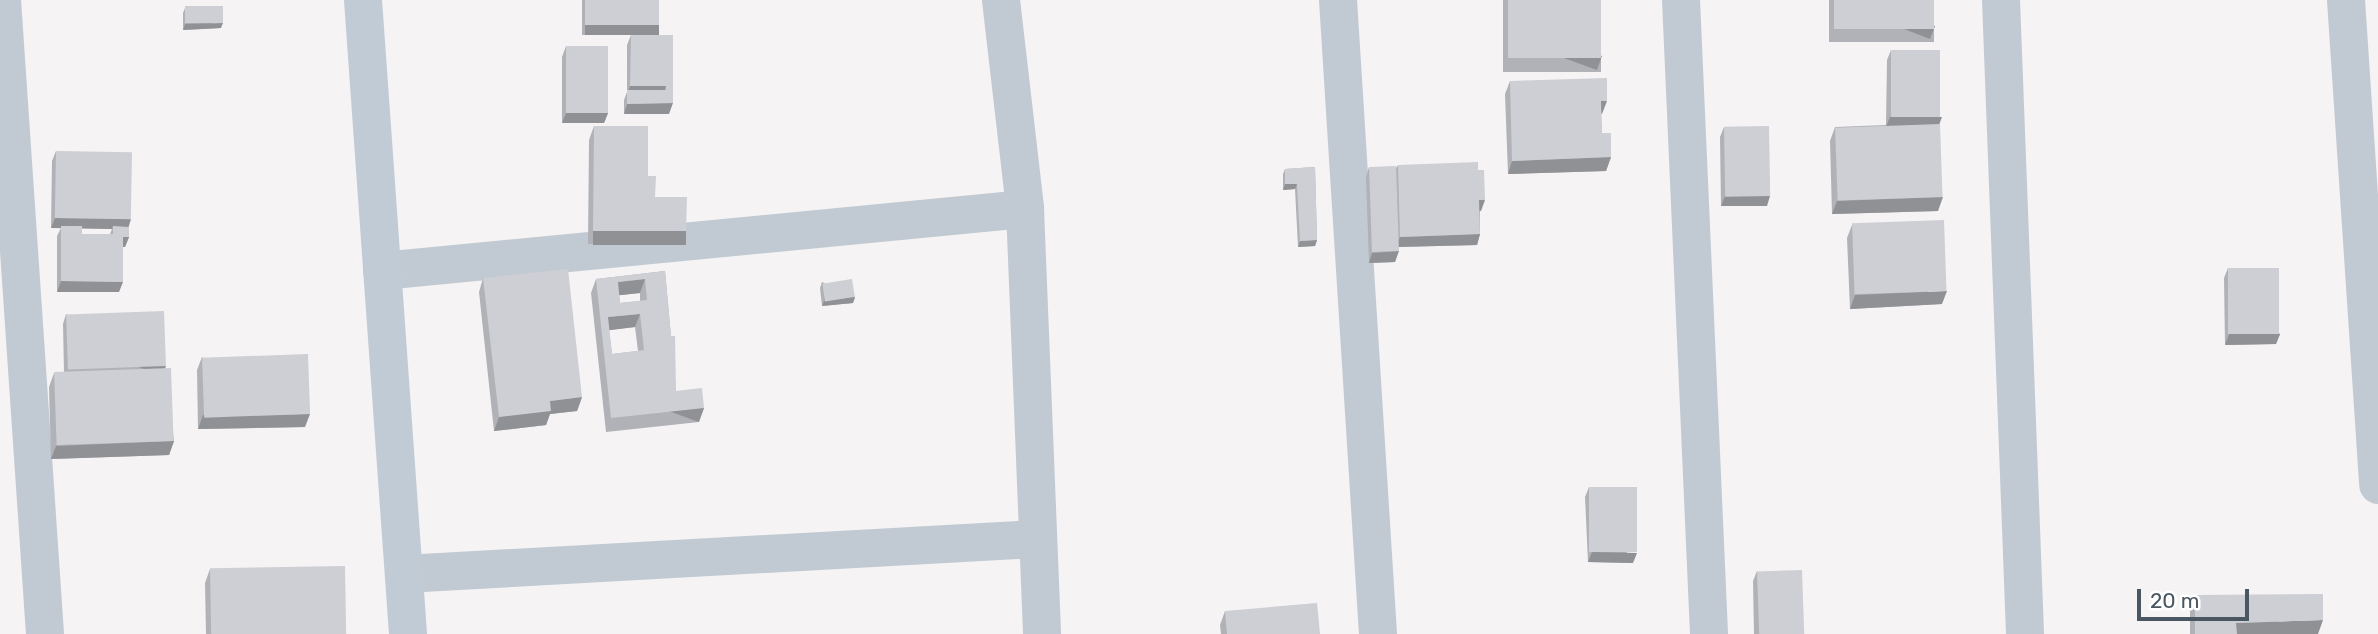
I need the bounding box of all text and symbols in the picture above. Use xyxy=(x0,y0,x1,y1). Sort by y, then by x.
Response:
scale bar xyxy=(2140,574,2252,618)
text: 20 m xyxy=(2150,588,2199,613)

